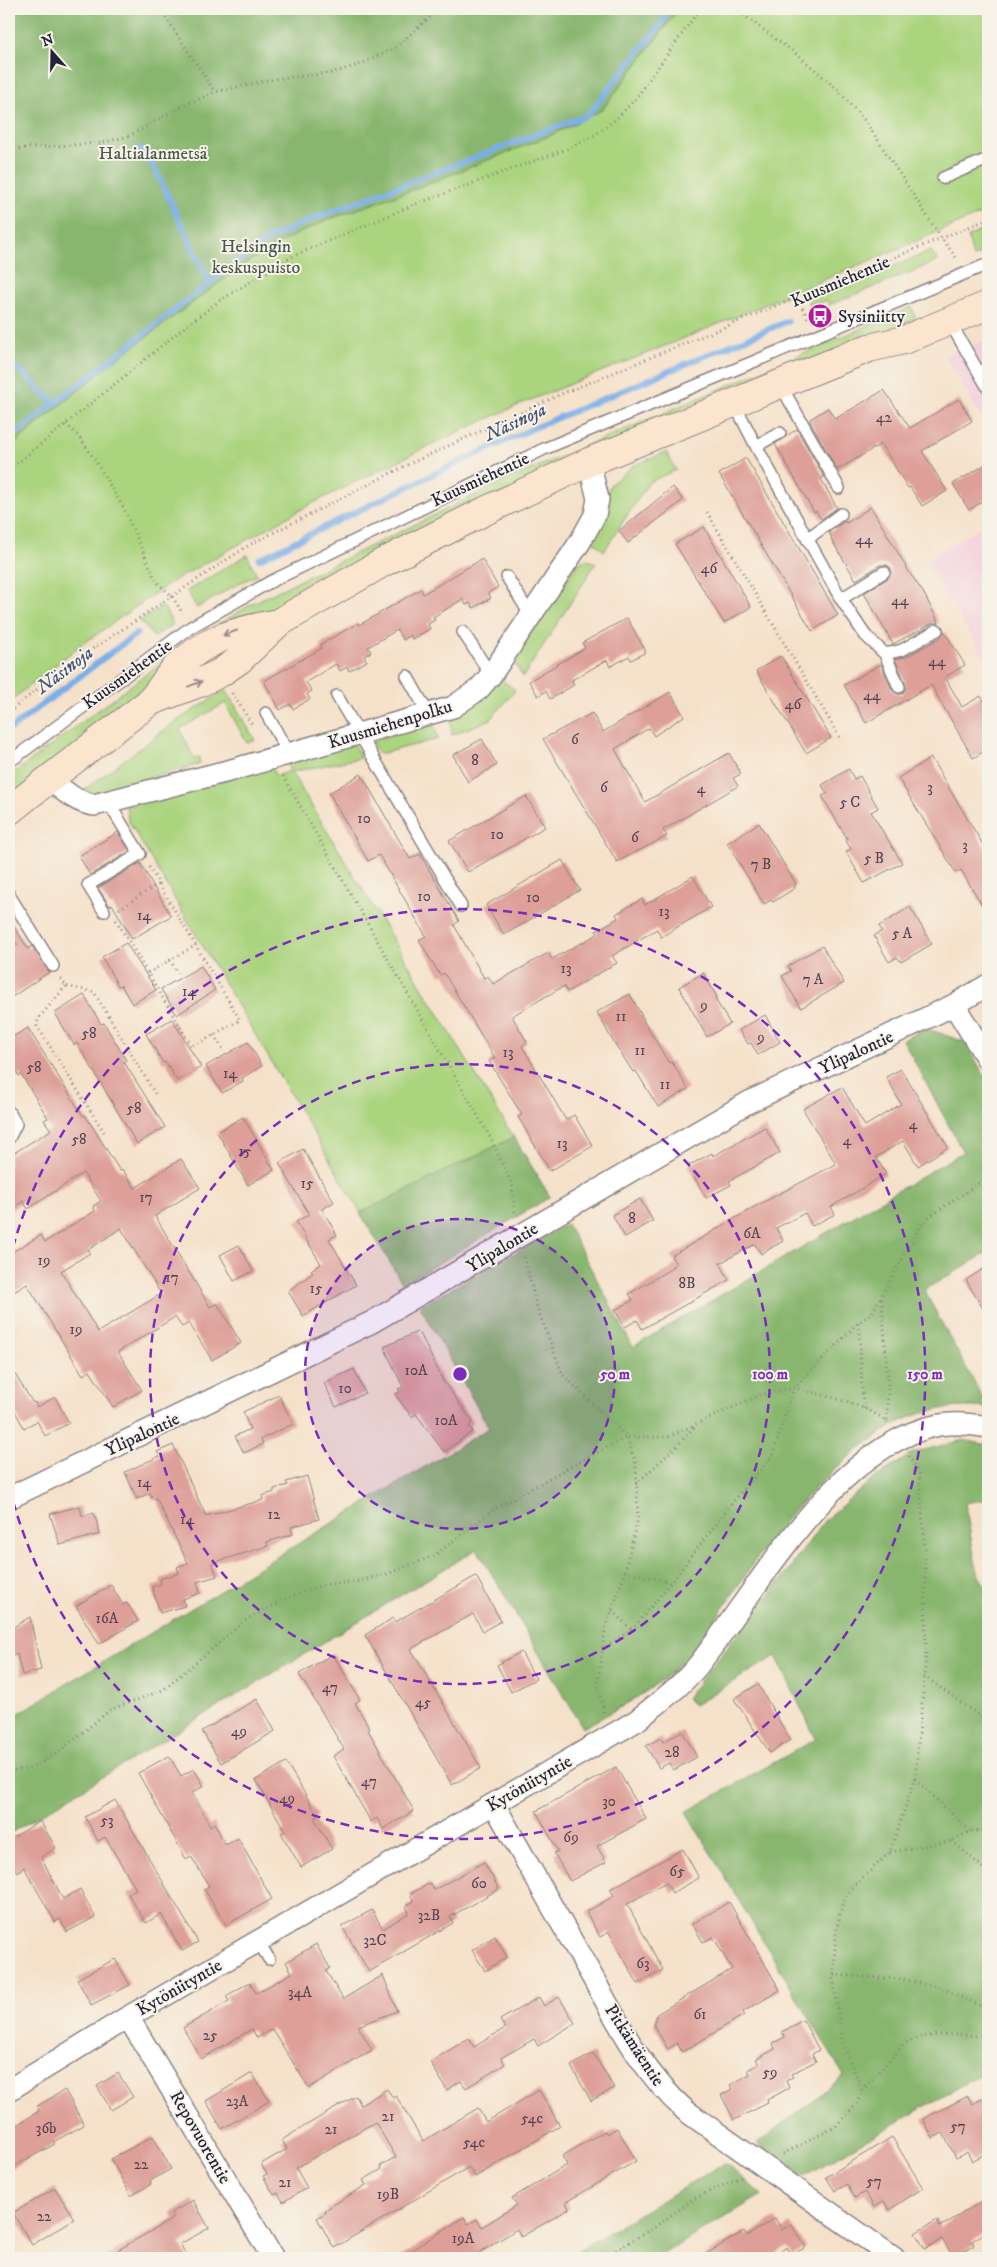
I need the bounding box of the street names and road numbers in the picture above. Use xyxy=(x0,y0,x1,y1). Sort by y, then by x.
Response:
street label: Kuusmiehentie xyxy=(788,251,893,313)
street label: Kuusmiehentie xyxy=(428,448,533,512)
street label: Kuusmiehentie xyxy=(78,635,177,715)
street label: Kuusmiehenpolku xyxy=(326,696,455,754)
street label: Ylipalontie xyxy=(816,1026,897,1080)
street label: Ylipalontie xyxy=(463,1218,542,1278)
street label: Ylipalontie xyxy=(102,1408,183,1462)
street label: Kytöniityntie xyxy=(483,1751,576,1817)
street label: Kytöniityntie xyxy=(133,1955,226,2021)
street label: Pitkämäentie xyxy=(600,2000,669,2091)
street label: Repovuorentie xyxy=(165,2087,236,2188)

